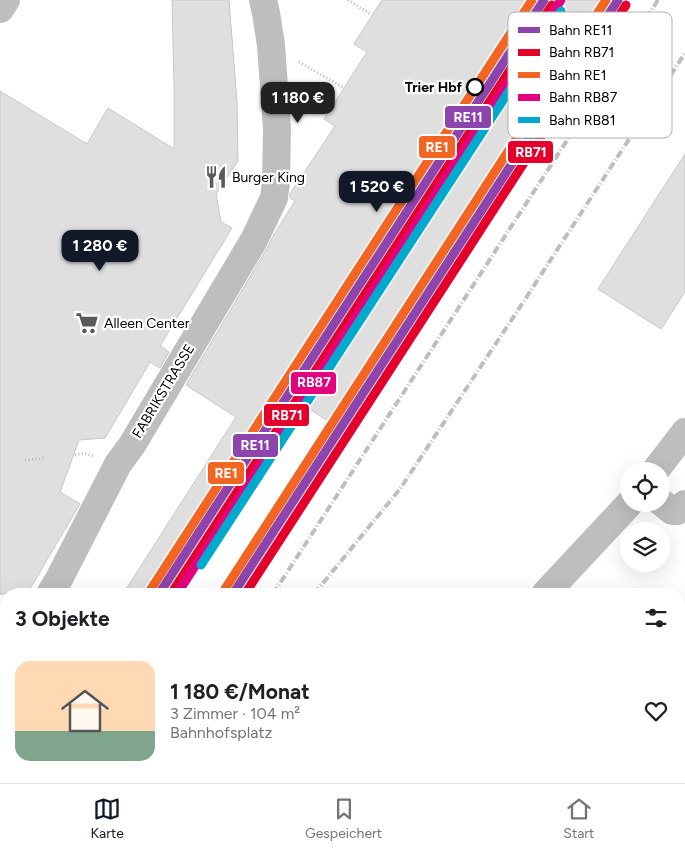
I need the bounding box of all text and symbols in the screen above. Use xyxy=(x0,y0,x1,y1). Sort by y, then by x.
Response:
legend xyxy=(508,12,672,138)
text: Bahn RE11 xyxy=(549,22,612,39)
text: Bahn RB71 xyxy=(549,44,614,61)
text: Bahn RE1 xyxy=(549,67,607,84)
marker: Trier Hbf xyxy=(466,78,484,96)
place label: Trier Hbf xyxy=(405,79,462,96)
pin: 1 180 € xyxy=(252,82,344,124)
text: 1 180 € xyxy=(272,88,324,107)
text: Bahn RB87 xyxy=(549,89,618,106)
line badge: RE11 xyxy=(444,105,492,129)
text: RE11 xyxy=(453,109,483,126)
text: Bahn RB81 xyxy=(549,112,615,129)
line badge: RE1 xyxy=(418,135,456,159)
text: RE1 xyxy=(425,139,449,156)
line badge: RB71 xyxy=(507,140,554,164)
text: RB71 xyxy=(515,144,547,161)
restaurant icon: Burger King xyxy=(203,164,229,190)
place label: Burger King xyxy=(232,169,305,186)
pin: 1 520 € xyxy=(331,170,423,213)
text: 1 520 € xyxy=(350,177,404,196)
pin: 1 280 € xyxy=(54,230,146,272)
text: 1 280 € xyxy=(73,236,127,255)
supermarket icon: Alleen Center xyxy=(74,310,100,336)
place label: Alleen Center xyxy=(104,315,190,332)
street label: FABRIKSTRASSE xyxy=(129,341,198,441)
line badge: RB87 xyxy=(290,371,337,395)
text: RB87 xyxy=(297,374,331,391)
line badge: RB71 xyxy=(263,403,310,427)
text: RB71 xyxy=(271,407,303,424)
line badge: RE11 xyxy=(232,433,279,458)
text: RE11 xyxy=(240,437,270,454)
line badge: RE1 xyxy=(207,461,245,485)
map controls xyxy=(620,462,670,572)
button: locate xyxy=(620,462,670,512)
text: RE1 xyxy=(214,465,238,482)
button: layers xyxy=(620,522,670,572)
icon: filters xyxy=(642,604,670,632)
text: 3 Objekte xyxy=(15,606,110,631)
text: 1 180 €/Monat xyxy=(170,679,310,704)
icon: home xyxy=(55,681,115,741)
icon: heart xyxy=(642,697,670,725)
text: 3 Zimmer · 104 m² xyxy=(170,704,300,723)
text: Bahnhofsplatz xyxy=(170,723,272,742)
tab: Karte xyxy=(91,795,124,842)
tab: Gespeichert xyxy=(305,795,382,842)
tab: Start xyxy=(563,795,594,842)

